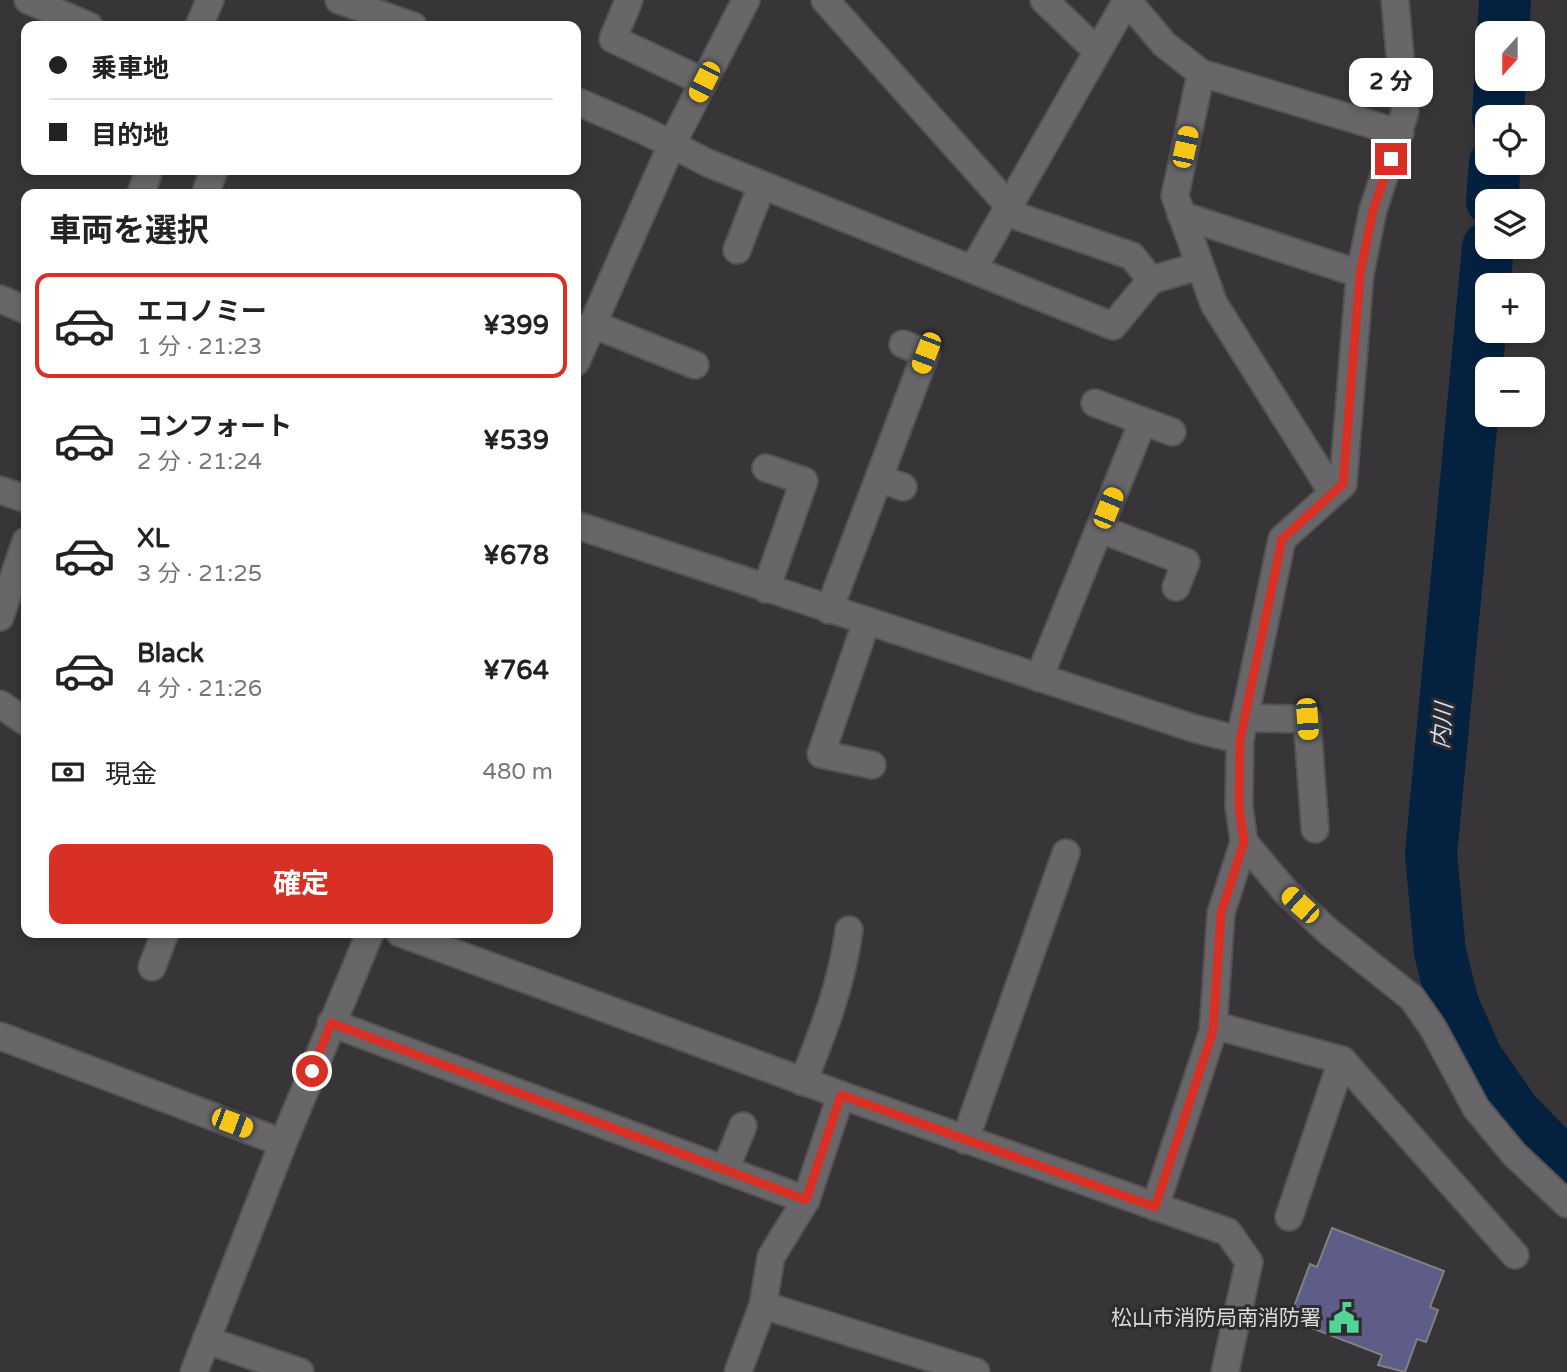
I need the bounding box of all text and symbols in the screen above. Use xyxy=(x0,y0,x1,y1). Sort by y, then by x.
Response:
north arrow xyxy=(1475,21,1545,91)
map controls xyxy=(1475,21,1545,427)
text: 乗車地 xyxy=(91,53,169,84)
callout: 2 分 xyxy=(1349,58,1433,106)
car xyxy=(686,59,723,105)
text: 2 分 xyxy=(1369,68,1413,96)
button: locate xyxy=(1475,105,1545,175)
text: 目的地 xyxy=(91,120,169,151)
car xyxy=(1171,124,1200,170)
route end xyxy=(1375,143,1407,175)
button: layers xyxy=(1475,189,1545,259)
text: 車両を選択 xyxy=(49,212,209,250)
button: + xyxy=(1475,273,1545,343)
icon: car xyxy=(53,294,116,357)
text: エコノミー xyxy=(137,296,267,327)
text: ¥399 xyxy=(483,310,549,341)
car xyxy=(909,330,944,376)
text: 1 分 · 21:23 xyxy=(137,333,262,361)
button: − xyxy=(1475,357,1545,427)
icon: car xyxy=(53,409,116,472)
text: コンフォート xyxy=(137,411,292,442)
text: ¥539 xyxy=(483,425,549,456)
text: 2 分 · 21:24 xyxy=(137,448,262,476)
car xyxy=(1091,485,1126,531)
text: XL xyxy=(137,523,169,554)
icon: car xyxy=(53,524,116,587)
text: ¥678 xyxy=(483,540,549,571)
text: 3 分 · 21:25 xyxy=(137,560,262,588)
text: Black xyxy=(137,638,204,669)
icon: car xyxy=(53,639,116,702)
text: ¥764 xyxy=(483,655,549,686)
text: 4 分 · 21:26 xyxy=(137,675,262,703)
car xyxy=(1296,697,1319,741)
water label: 内川 xyxy=(1427,699,1459,750)
icon: cash xyxy=(49,753,87,791)
text: 480 m xyxy=(483,758,553,786)
text: 現金 xyxy=(105,759,157,790)
button: 確定 xyxy=(49,844,553,924)
car xyxy=(1278,883,1323,927)
route start xyxy=(296,1055,328,1087)
car xyxy=(209,1106,256,1140)
public building icon: 松山市消防局南消防署 xyxy=(1327,1301,1361,1335)
place label: 松山市消防局南消防署 xyxy=(1111,1306,1321,1331)

